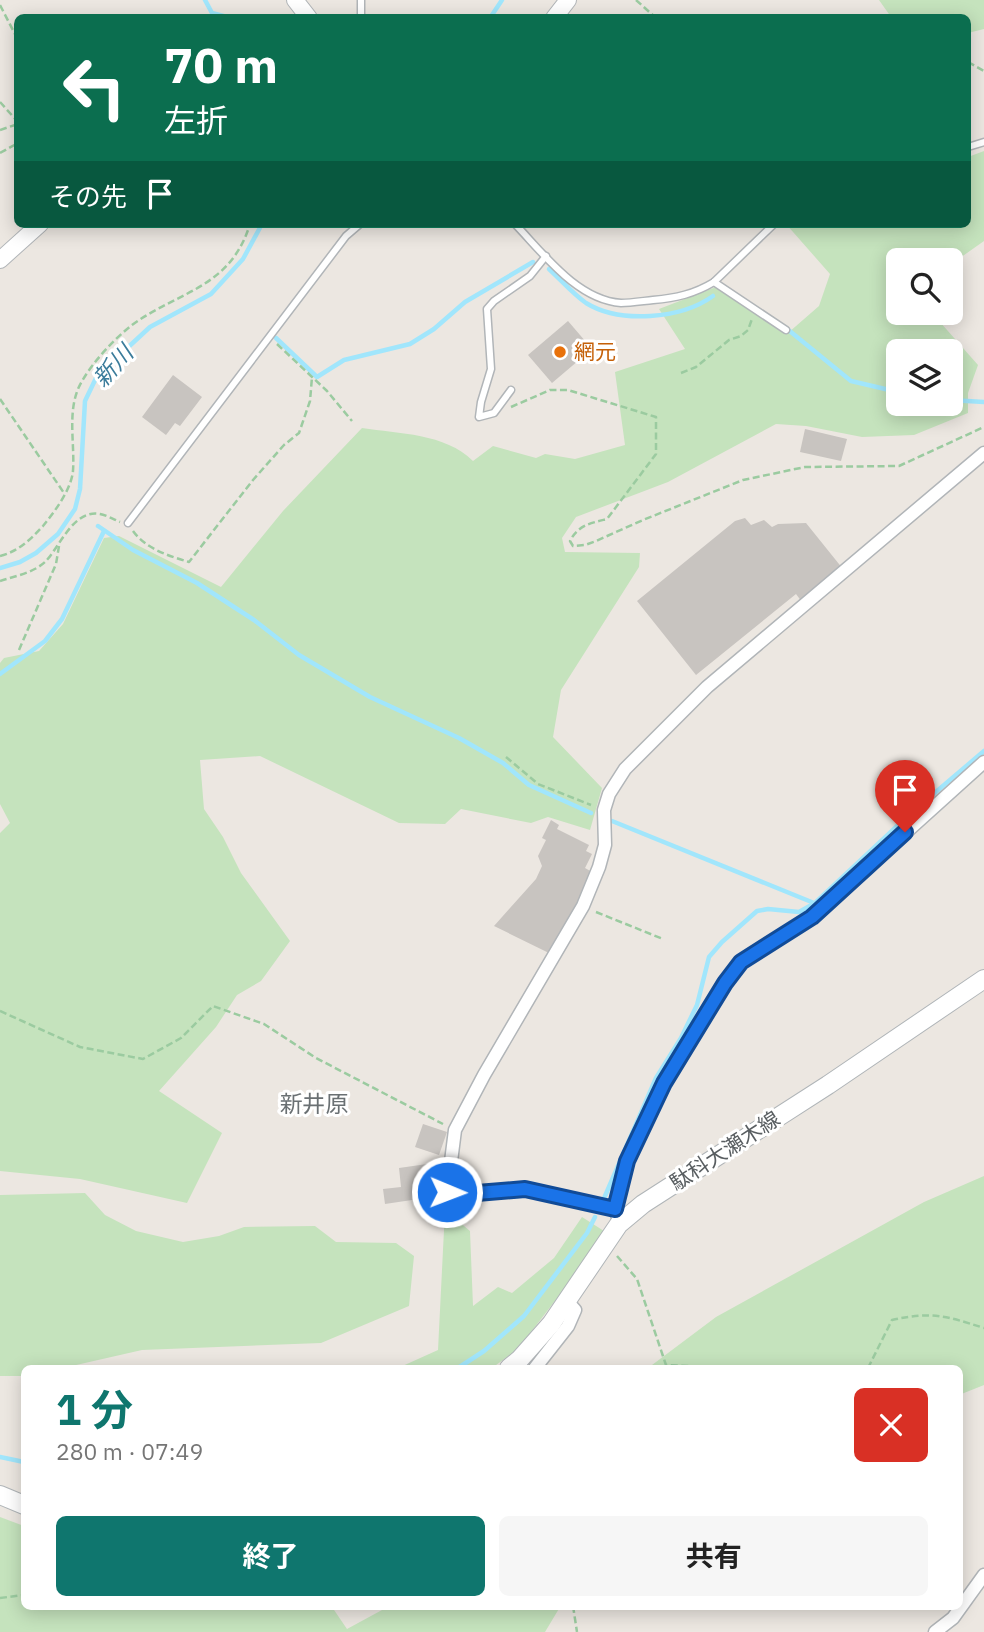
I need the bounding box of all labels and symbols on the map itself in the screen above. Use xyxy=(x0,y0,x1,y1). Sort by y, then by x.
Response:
water label: 新川 xyxy=(86,336,141,392)
place label: 網元 xyxy=(574,337,616,365)
marker: 網元 xyxy=(552,344,568,360)
pin xyxy=(875,760,935,832)
district label: 新井原 xyxy=(280,1088,349,1118)
street label: 駄科大瀬木線 xyxy=(664,1104,785,1196)
position arrow xyxy=(410,1155,484,1229)

